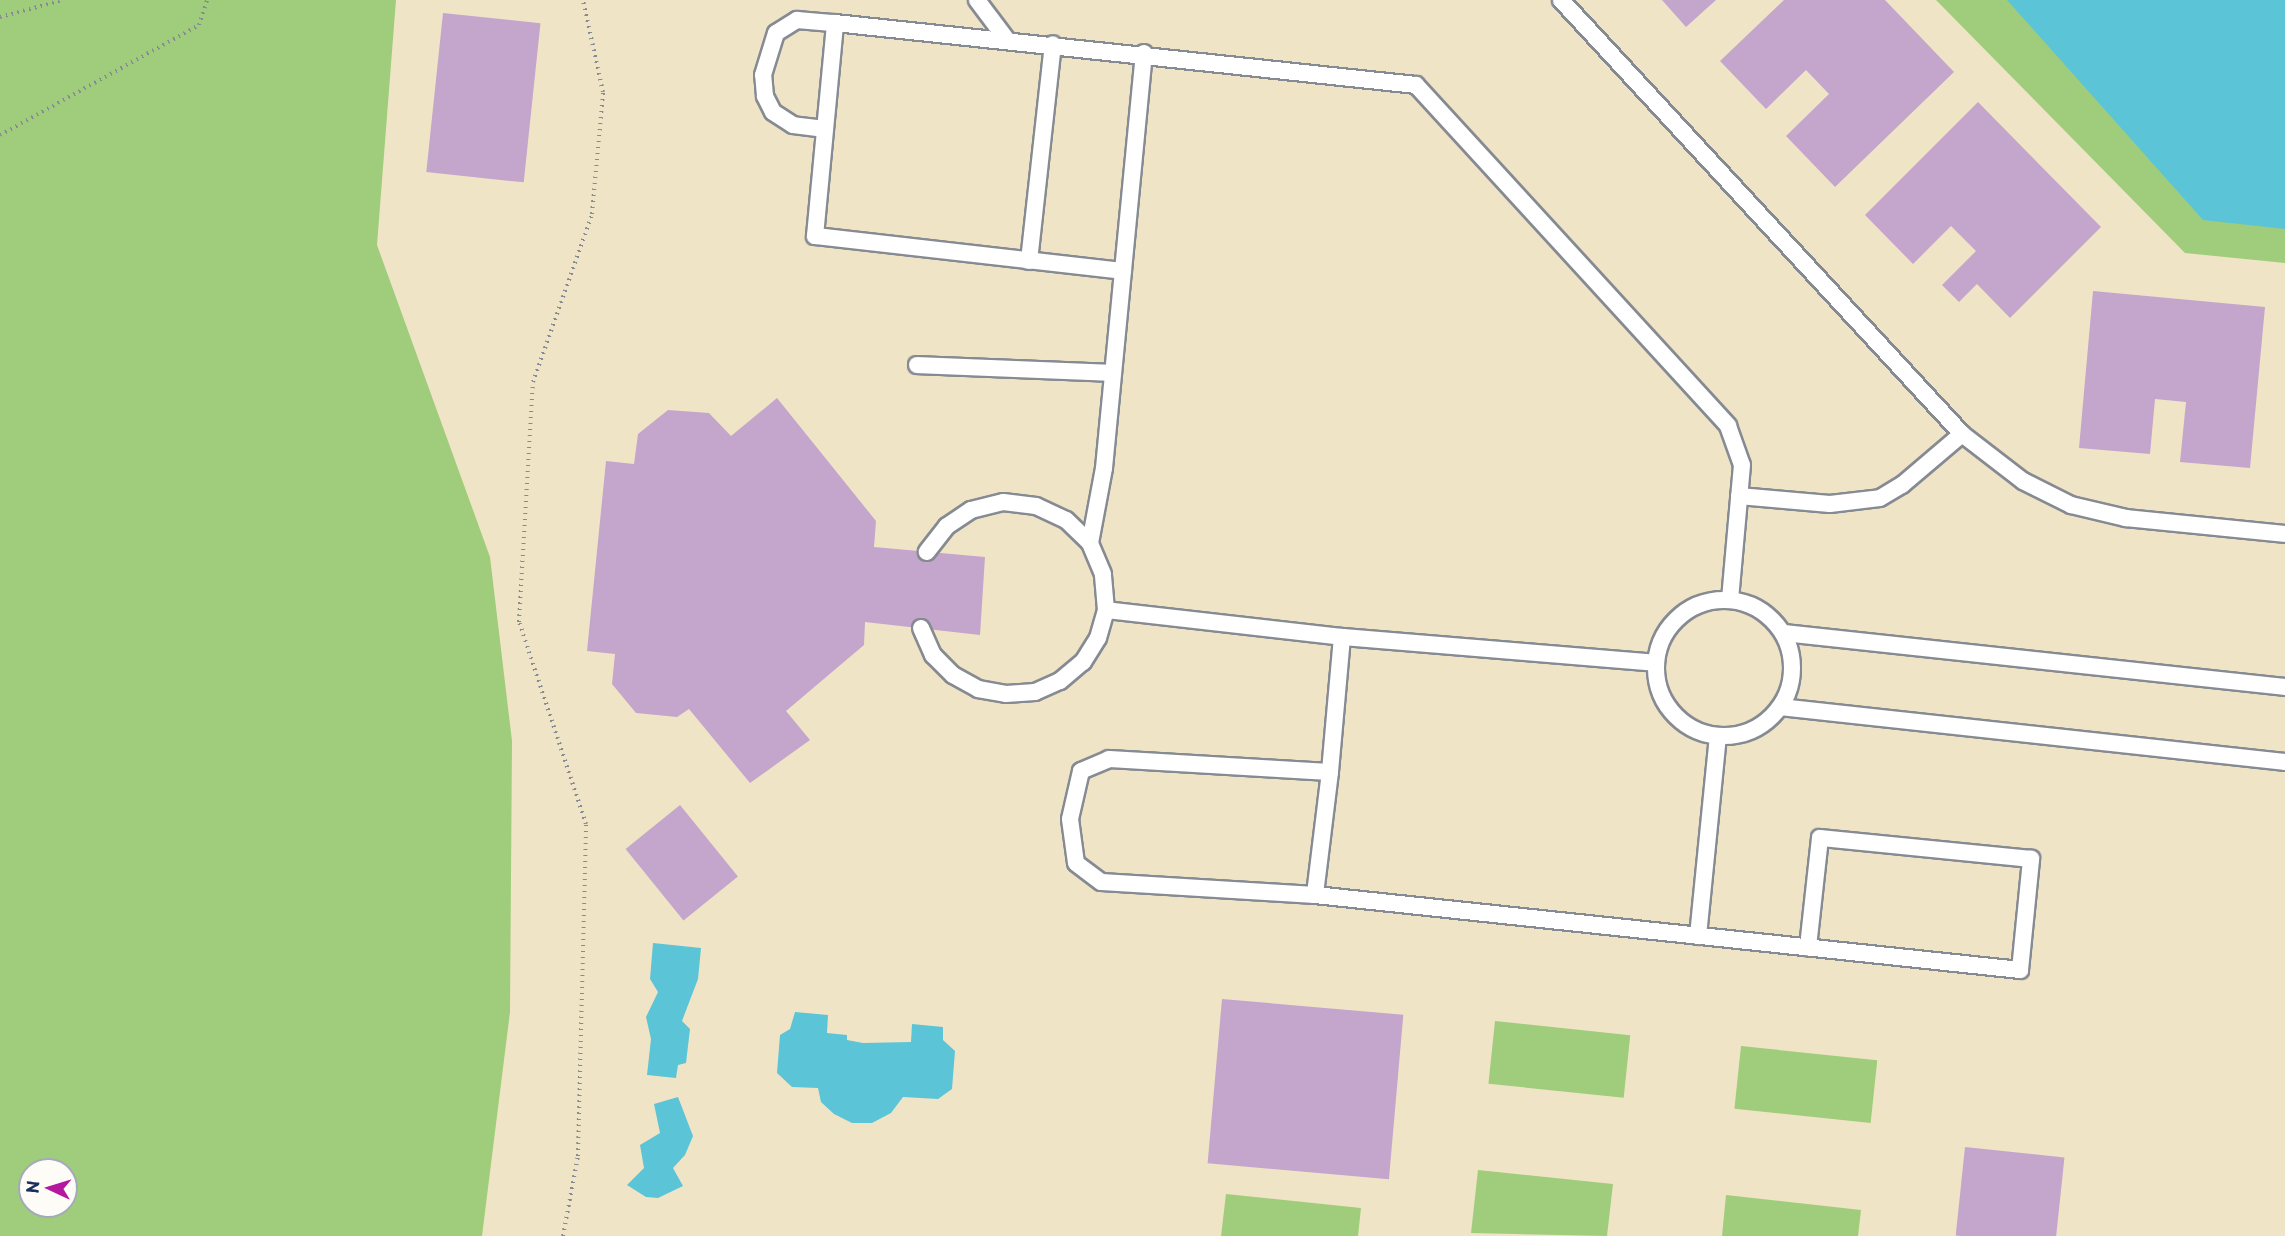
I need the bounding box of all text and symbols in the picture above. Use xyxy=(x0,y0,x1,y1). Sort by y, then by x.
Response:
north arrow xyxy=(18,1158,78,1218)
text: N xyxy=(20,1180,44,1194)

